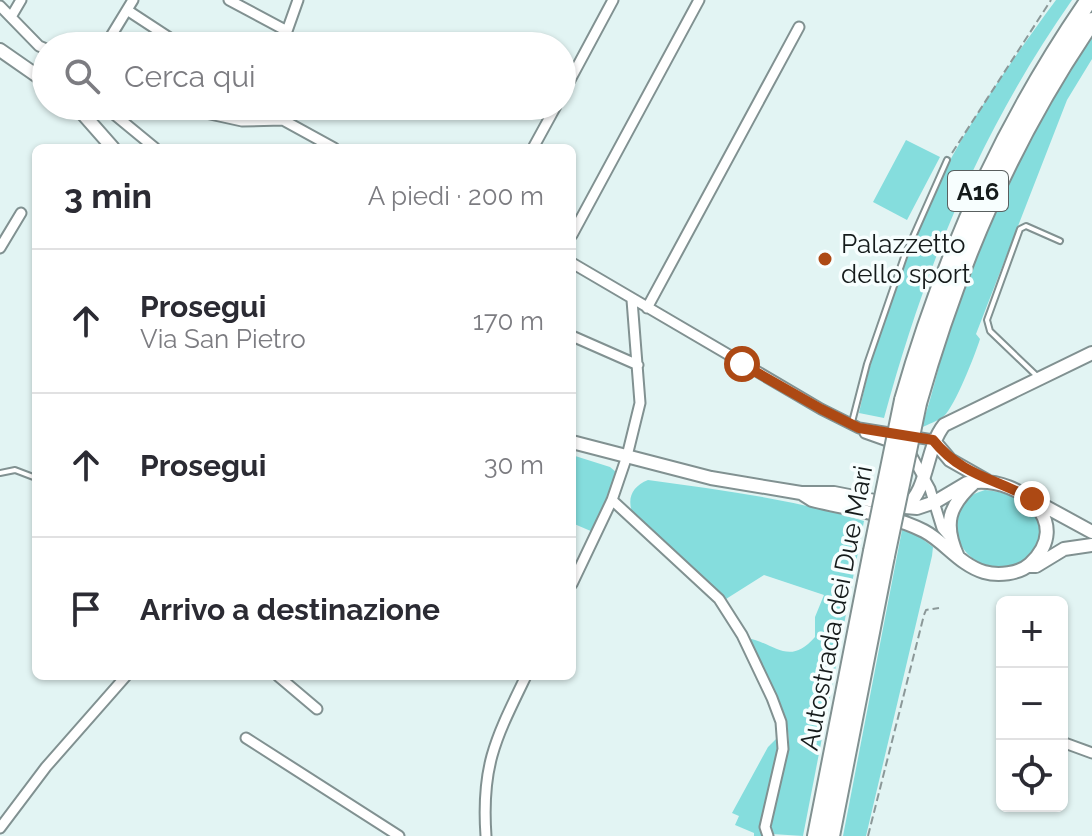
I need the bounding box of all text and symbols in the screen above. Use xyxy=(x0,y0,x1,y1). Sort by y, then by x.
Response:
search box xyxy=(32,32,576,120)
icon: search xyxy=(60,54,104,98)
text: Cerca qui xyxy=(124,59,256,94)
road number: A16 xyxy=(948,171,1008,211)
text: 3 min xyxy=(64,176,152,216)
text: A piedi · 200 m xyxy=(368,181,544,211)
place label: Palazzetto dello sport xyxy=(841,229,971,289)
marker: Palazzetto dello sport xyxy=(816,250,834,268)
text: Prosegui xyxy=(140,289,266,324)
icon: ahead xyxy=(64,299,108,343)
text: 170 m xyxy=(473,306,544,336)
text: Via San Pietro xyxy=(140,324,306,354)
route start xyxy=(724,346,760,382)
icon: ahead xyxy=(64,443,108,487)
text: Prosegui xyxy=(140,448,266,483)
text: 30 m xyxy=(484,450,544,480)
street label: Autostrada dei Due Mari xyxy=(794,463,878,753)
route end xyxy=(1014,481,1050,517)
icon: arrive xyxy=(64,587,108,631)
text: Arrivo a destinazione xyxy=(140,592,440,627)
map controls xyxy=(996,596,1068,812)
button: + xyxy=(996,596,1068,668)
button: − xyxy=(996,668,1068,740)
button: locate xyxy=(996,740,1068,812)

